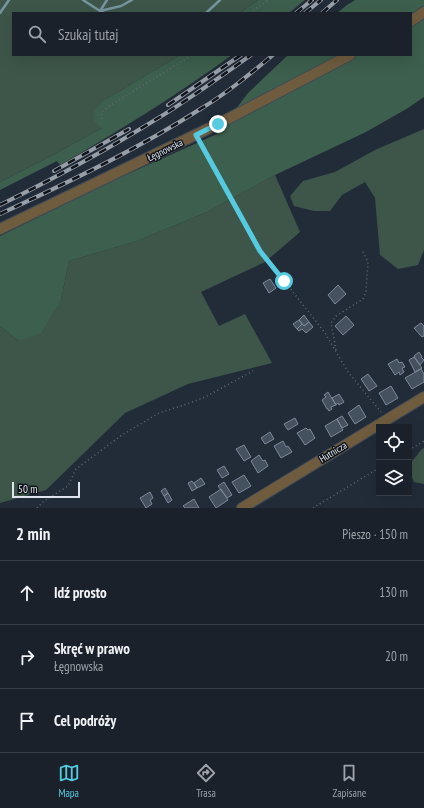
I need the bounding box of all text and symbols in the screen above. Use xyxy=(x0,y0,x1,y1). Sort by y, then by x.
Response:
search box xyxy=(12,12,412,56)
icon: search xyxy=(26,23,48,45)
text: Szukaj tutaj xyxy=(58,25,119,44)
route end xyxy=(209,115,227,133)
street label: Łęgnowska xyxy=(145,136,185,164)
route start xyxy=(275,272,293,290)
map controls xyxy=(376,424,412,496)
button: locate xyxy=(376,424,412,460)
street label: Hutnicza xyxy=(317,439,349,465)
button: layers xyxy=(376,460,412,496)
scale bar xyxy=(12,480,80,499)
text: 50 m xyxy=(18,482,37,496)
text: 2 min xyxy=(16,523,50,545)
text: Pieszo · 150 m xyxy=(342,526,408,543)
icon: ahead xyxy=(16,582,38,604)
text: Idź prosto xyxy=(54,583,107,602)
text: 130 m xyxy=(379,584,408,601)
text: Skręć w prawo xyxy=(54,639,130,658)
icon: right xyxy=(16,646,38,668)
text: 20 m xyxy=(385,648,408,665)
text: Łęgnowska xyxy=(54,658,103,675)
icon: arrive xyxy=(16,710,38,732)
text: Cel podróży xyxy=(54,711,116,730)
tab: Mapa xyxy=(58,762,80,800)
tab: Trasa xyxy=(195,762,217,800)
tab: Zapisane xyxy=(333,762,366,800)

